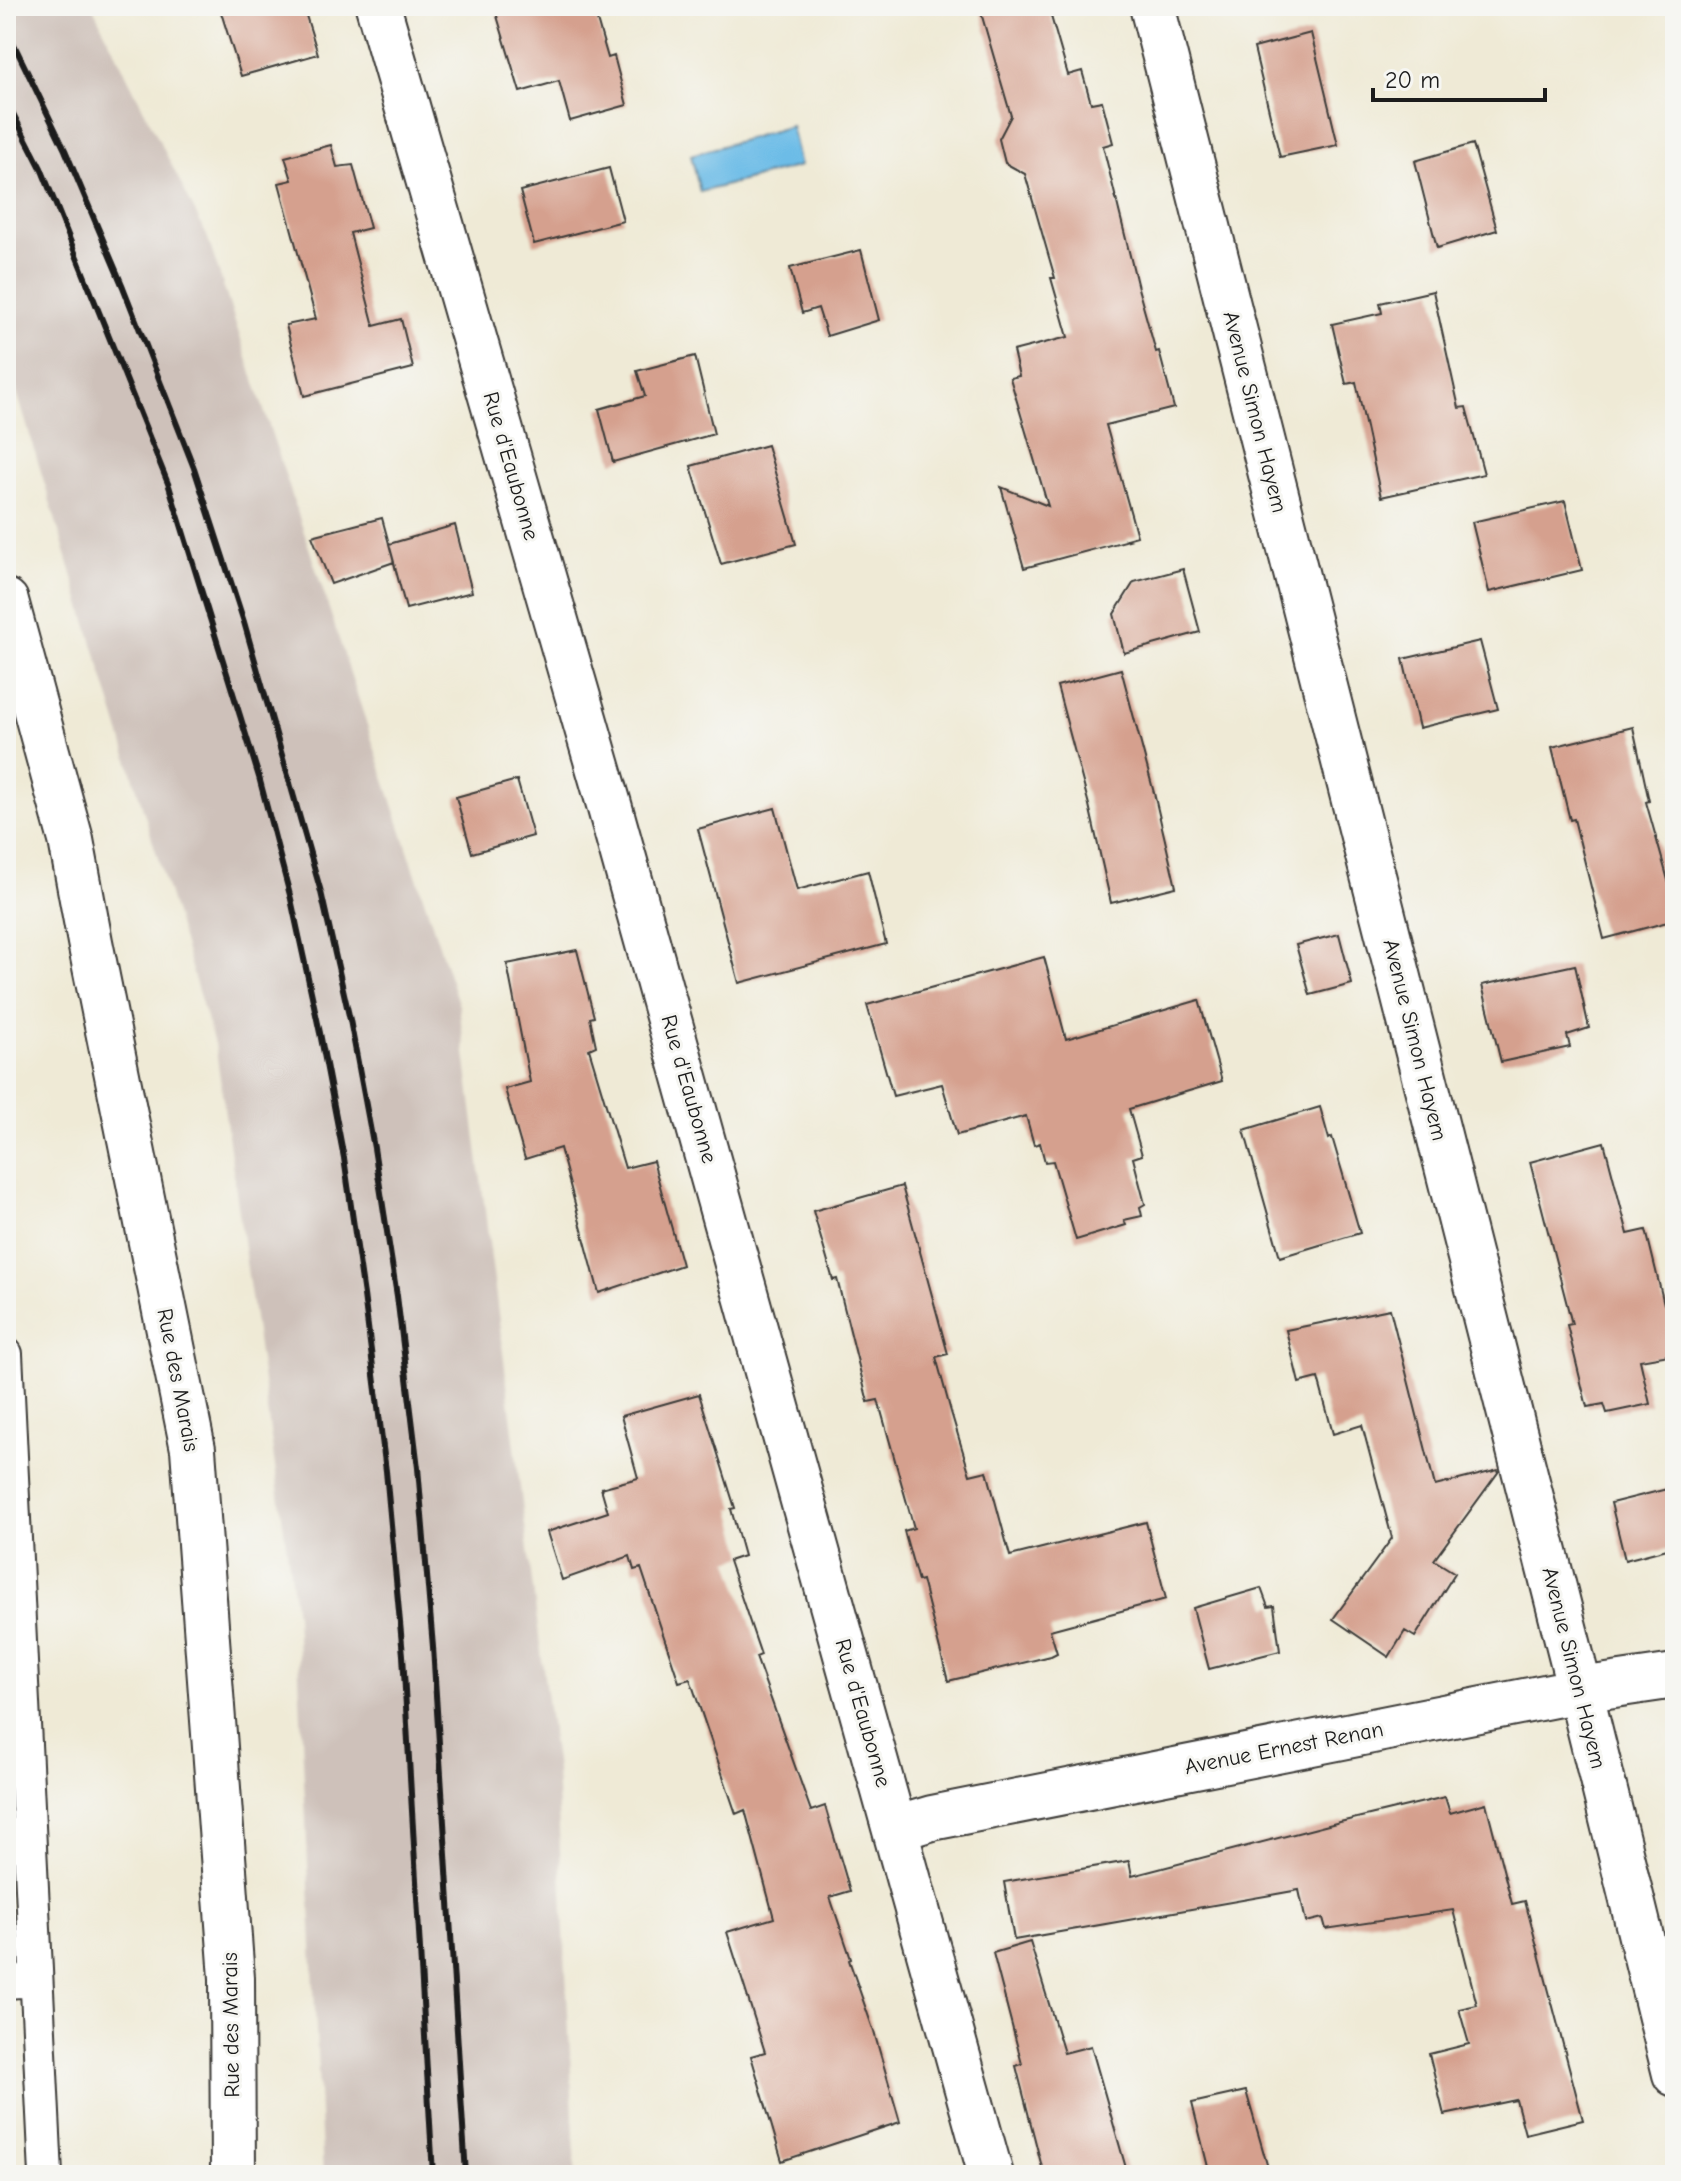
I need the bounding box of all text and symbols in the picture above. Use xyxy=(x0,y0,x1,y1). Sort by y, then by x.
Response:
scale bar xyxy=(1373,52,1545,102)
text: 20 m xyxy=(1385,66,1440,94)
street label: Avenue Simon Hayem xyxy=(1217,309,1293,515)
street label: Rue d'Eaubonne xyxy=(477,389,545,543)
street label: Avenue Simon Hayem xyxy=(1377,937,1453,1143)
street label: Rue d'Eaubonne xyxy=(655,1012,723,1166)
street label: Rue des Marais xyxy=(151,1306,205,1454)
street label: Avenue Simon Hayem xyxy=(1536,1565,1612,1771)
street label: Rue d'Eaubonne xyxy=(829,1636,897,1790)
street label: Avenue Ernest Renan xyxy=(1182,1716,1386,1780)
street label: Rue des Marais xyxy=(217,1952,245,2098)

